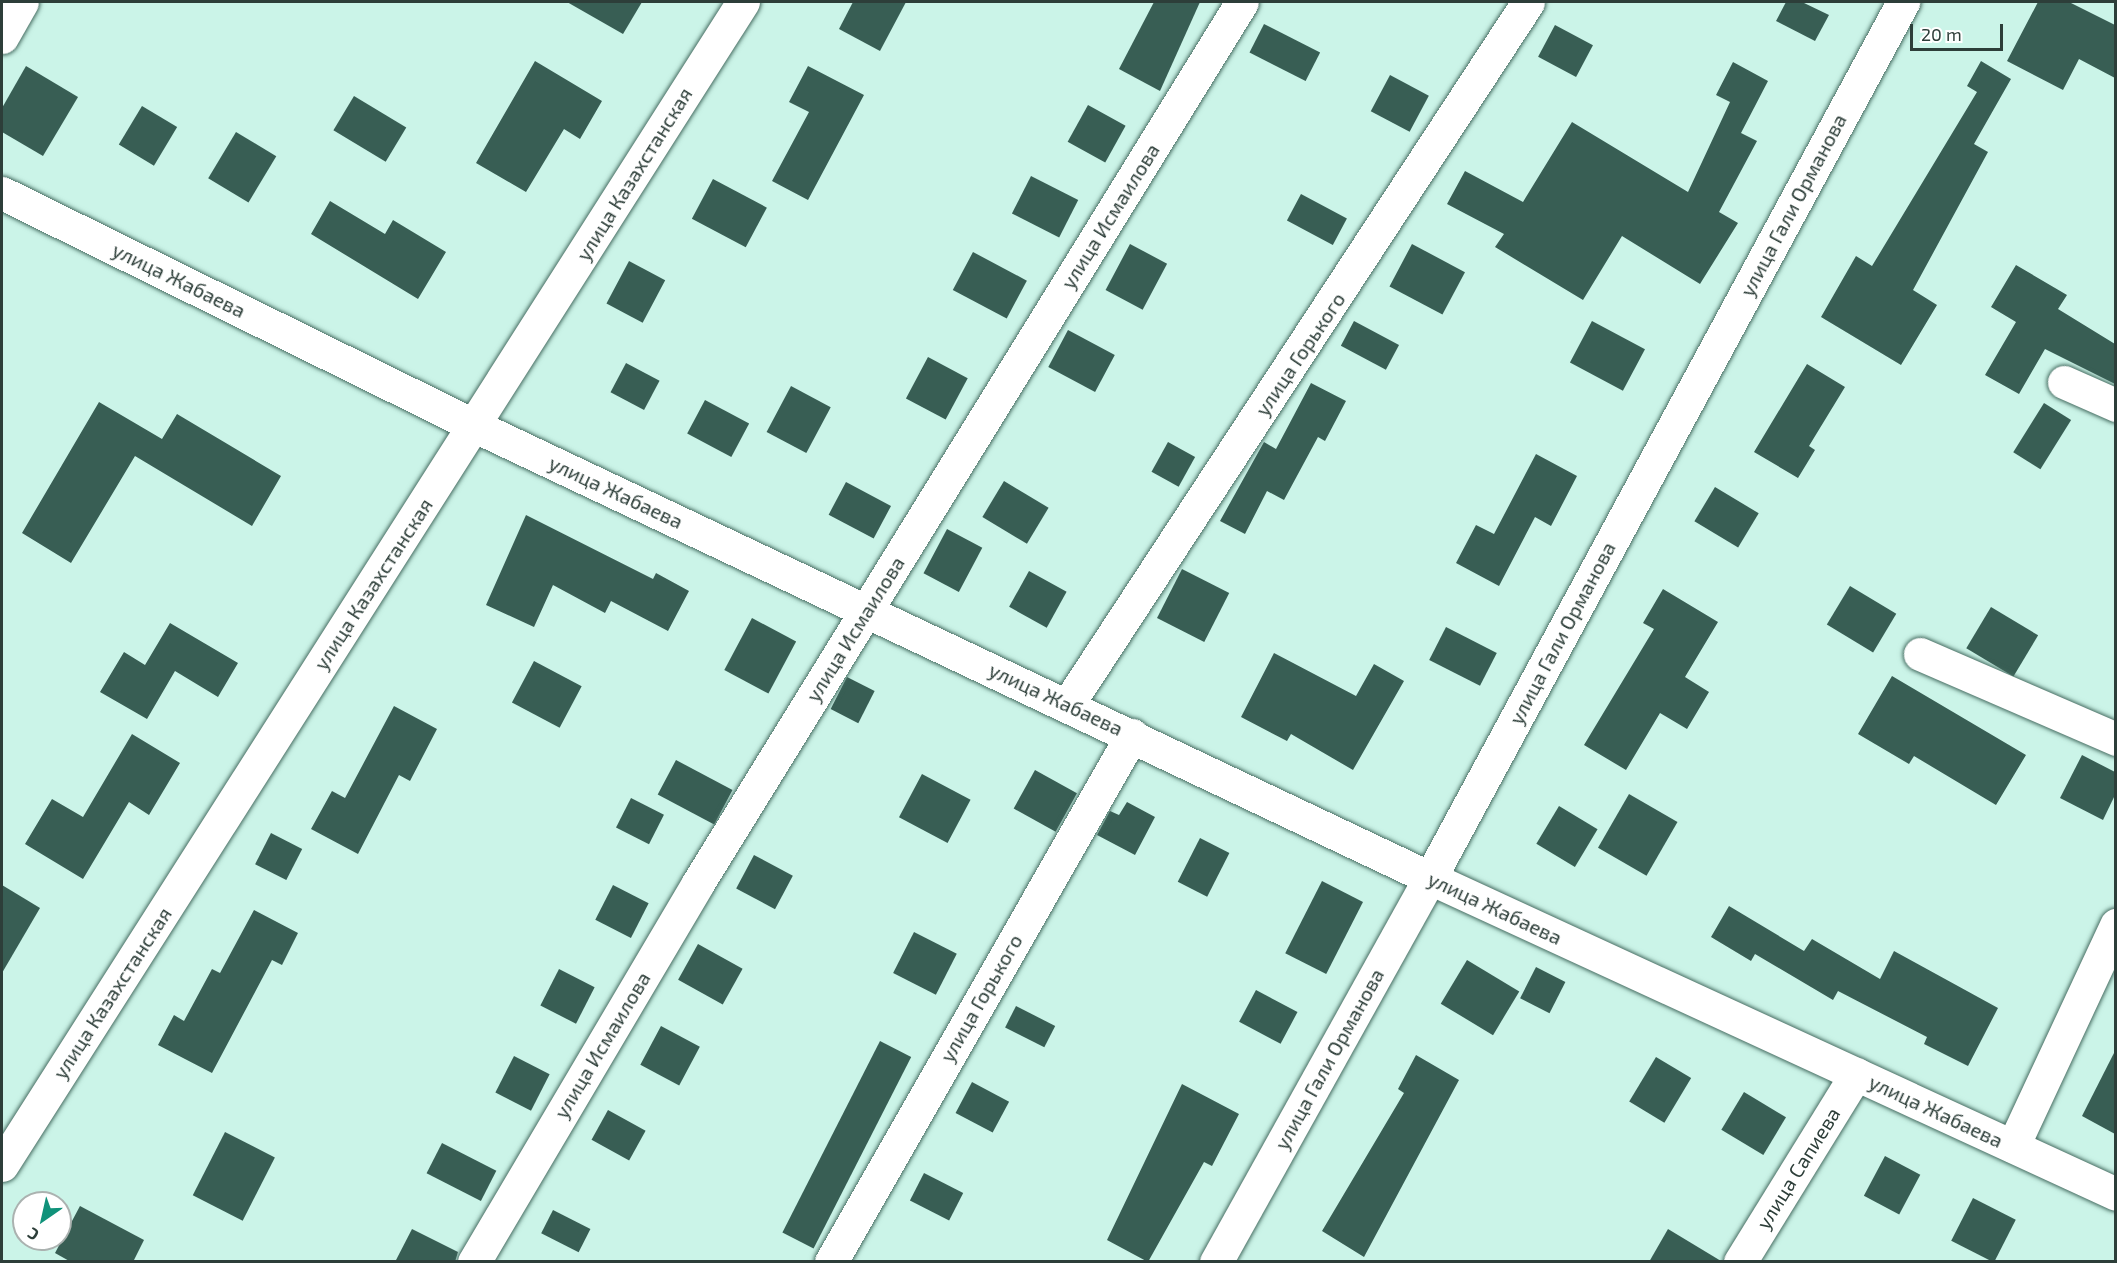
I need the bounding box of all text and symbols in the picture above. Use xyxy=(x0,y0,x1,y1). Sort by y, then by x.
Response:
scale bar xyxy=(1913,12,2006,50)
text: 20 m xyxy=(1921,23,1962,45)
street label: улица Казахстанская xyxy=(571,83,697,265)
street label: улица Гали Орманова xyxy=(1735,110,1851,300)
street label: улица Исмаилова xyxy=(1056,139,1164,293)
street label: улица Жабаева xyxy=(109,237,249,323)
street label: улица Горького xyxy=(1250,288,1350,420)
street label: улица Жабаева xyxy=(545,450,687,534)
street label: улица Казахстанская xyxy=(309,494,437,674)
street label: улица Гали Орманова xyxy=(1504,538,1620,728)
street label: улица Исмаилова xyxy=(801,552,909,706)
street label: улица Жабаева xyxy=(985,657,1127,741)
street label: улица Жабаева xyxy=(1424,866,1566,950)
street label: улица Казахстанская xyxy=(48,903,176,1083)
street label: улица Горького xyxy=(935,930,1027,1066)
street label: улица Гали Орманова xyxy=(1269,964,1389,1154)
street label: улица Исмаилова xyxy=(549,967,655,1123)
street label: улица Жабаева xyxy=(1865,1069,2007,1153)
street label: улица Сапиева xyxy=(1751,1103,1845,1233)
north arrow xyxy=(12,1191,72,1251)
text: С xyxy=(24,1224,42,1245)

